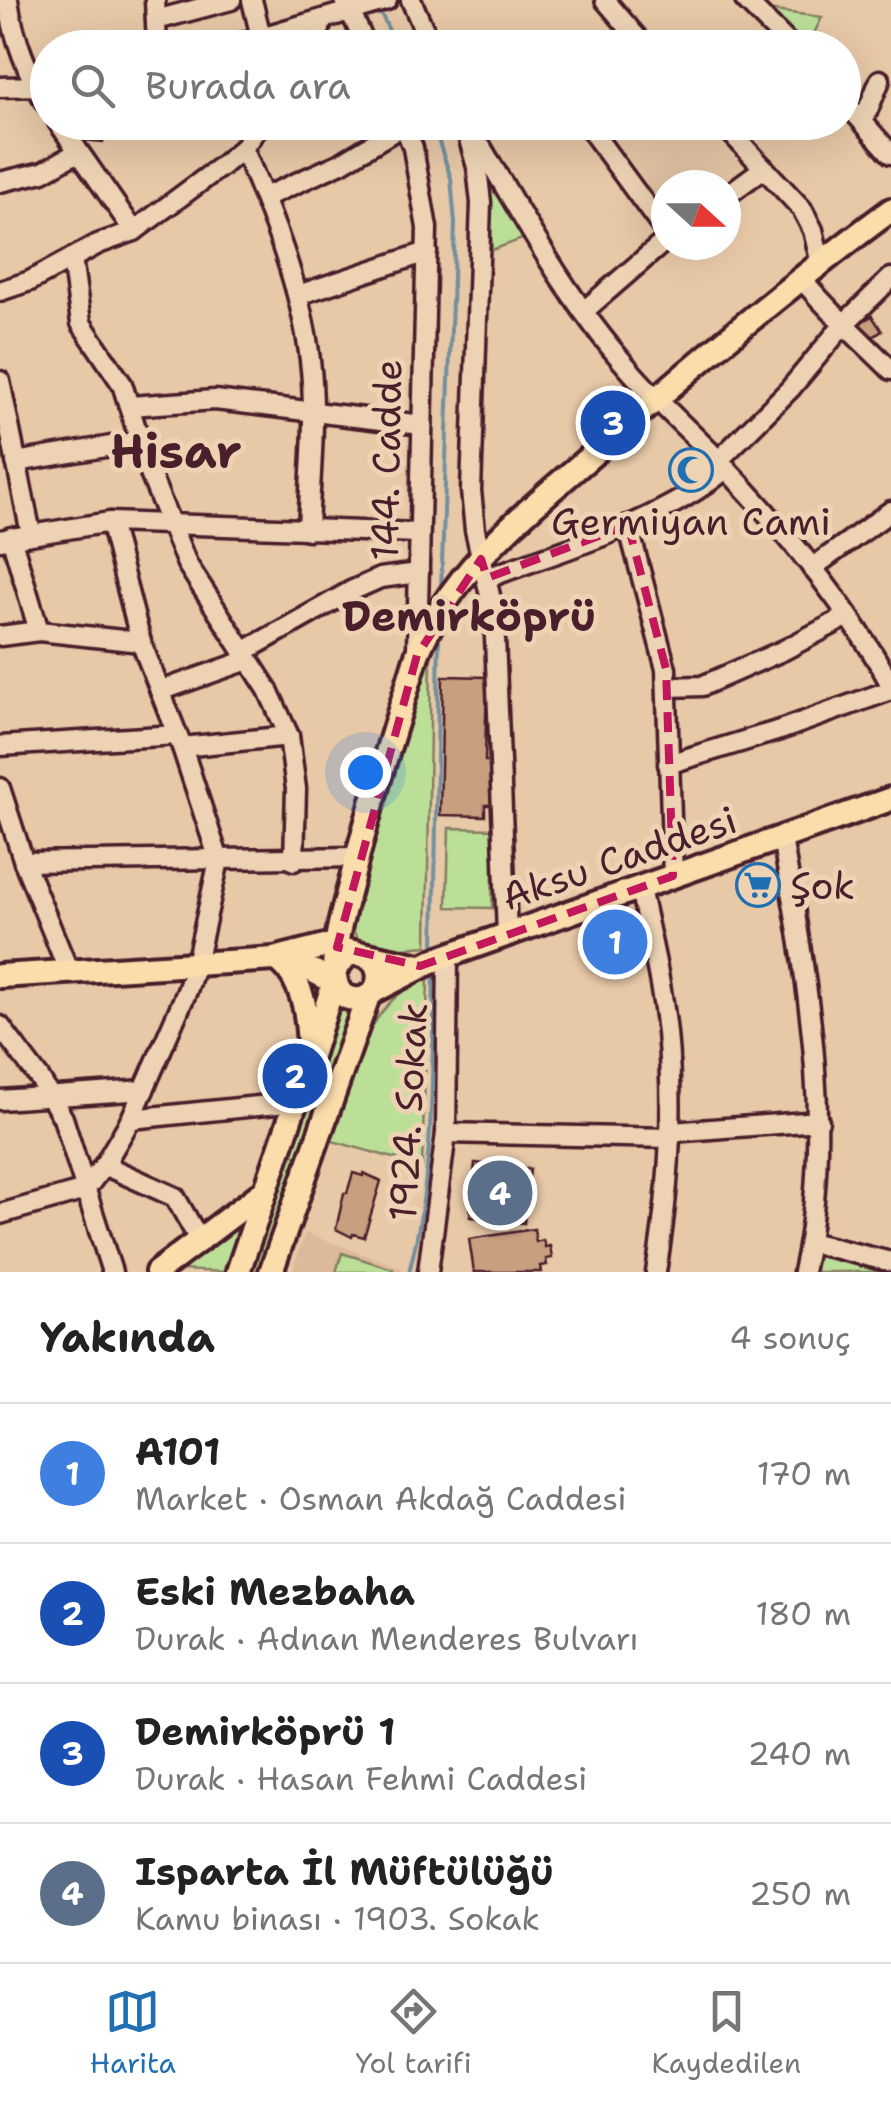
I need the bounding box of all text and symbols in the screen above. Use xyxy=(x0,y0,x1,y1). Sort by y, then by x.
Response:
search box xyxy=(30,30,861,140)
icon: search xyxy=(65,58,120,113)
text: Burada ara xyxy=(145,60,351,111)
north arrow xyxy=(651,170,741,260)
street label: 144. Cadde xyxy=(359,359,413,561)
pin: 3 xyxy=(580,386,646,460)
district label: Hisar xyxy=(110,419,242,483)
mosque icon: Germiyan Cami xyxy=(668,447,714,493)
place label: Germiyan Cami xyxy=(551,496,831,547)
district label: Demirköprü xyxy=(342,588,596,644)
your location xyxy=(340,747,391,798)
street label: Aksu Caddesi xyxy=(495,794,743,922)
place label: Şok xyxy=(790,860,855,911)
supermarket icon: Şok xyxy=(735,862,781,908)
pin: 1 xyxy=(582,904,648,980)
street label: 1924. Sokak xyxy=(377,1001,439,1223)
pin: 2 xyxy=(262,1038,328,1114)
pin: 4 xyxy=(468,1156,532,1230)
text: Yakında xyxy=(40,1309,215,1365)
text: 4 sonuç xyxy=(729,1316,851,1359)
text: A101 xyxy=(135,1426,221,1477)
text: 1 xyxy=(65,1452,80,1495)
text: 170 m xyxy=(757,1452,851,1495)
text: Market · Osman Akdağ Caddesi xyxy=(135,1477,626,1520)
text: Eski Mezbaha xyxy=(135,1566,415,1617)
text: 2 xyxy=(61,1592,84,1635)
text: 180 m xyxy=(755,1592,851,1635)
text: Durak · Adnan Menderes Bulvarı xyxy=(135,1617,639,1660)
text: Demirköprü 1 xyxy=(135,1706,396,1757)
text: 3 xyxy=(61,1732,84,1775)
text: 240 m xyxy=(748,1732,851,1775)
text: Durak · Hasan Fehmi Caddesi xyxy=(135,1757,587,1800)
text: Isparta İl Müftülüğü xyxy=(135,1846,554,1897)
text: 4 xyxy=(61,1872,84,1915)
text: 250 m xyxy=(749,1872,851,1915)
text: Kamu binası · 1903. Sokak xyxy=(135,1897,540,1940)
tab: Harita xyxy=(90,1984,176,2082)
tab: Yol tarifi xyxy=(356,1984,472,2082)
tab: Kaydedilen xyxy=(651,1984,801,2082)

